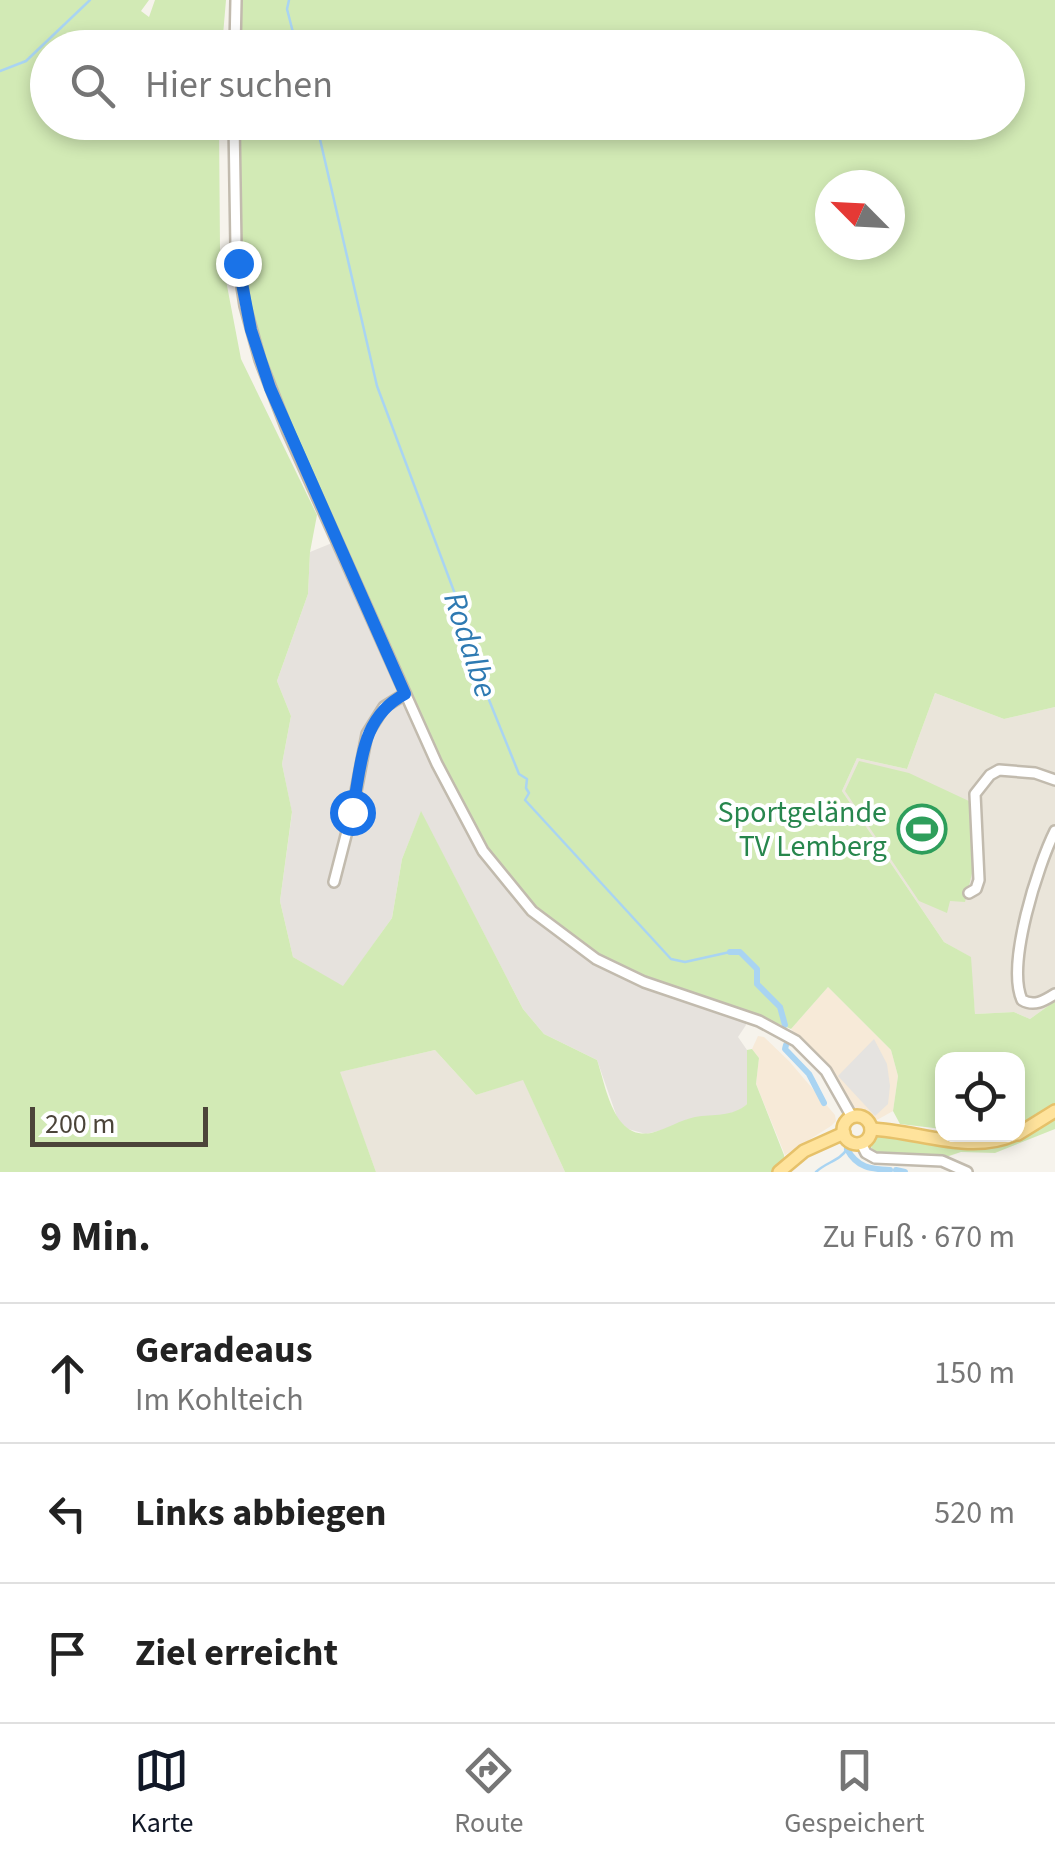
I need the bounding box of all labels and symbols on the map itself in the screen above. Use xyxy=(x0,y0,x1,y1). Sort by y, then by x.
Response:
north arrow xyxy=(815,170,905,260)
route end xyxy=(216,241,262,287)
water label: Rodalbe xyxy=(431,586,509,704)
route start xyxy=(330,790,376,836)
place label: Sportgelände TV Lemberg xyxy=(718,791,887,868)
sports icon: Sportgelände TV Lemberg xyxy=(896,803,948,855)
scale bar xyxy=(30,1102,208,1146)

